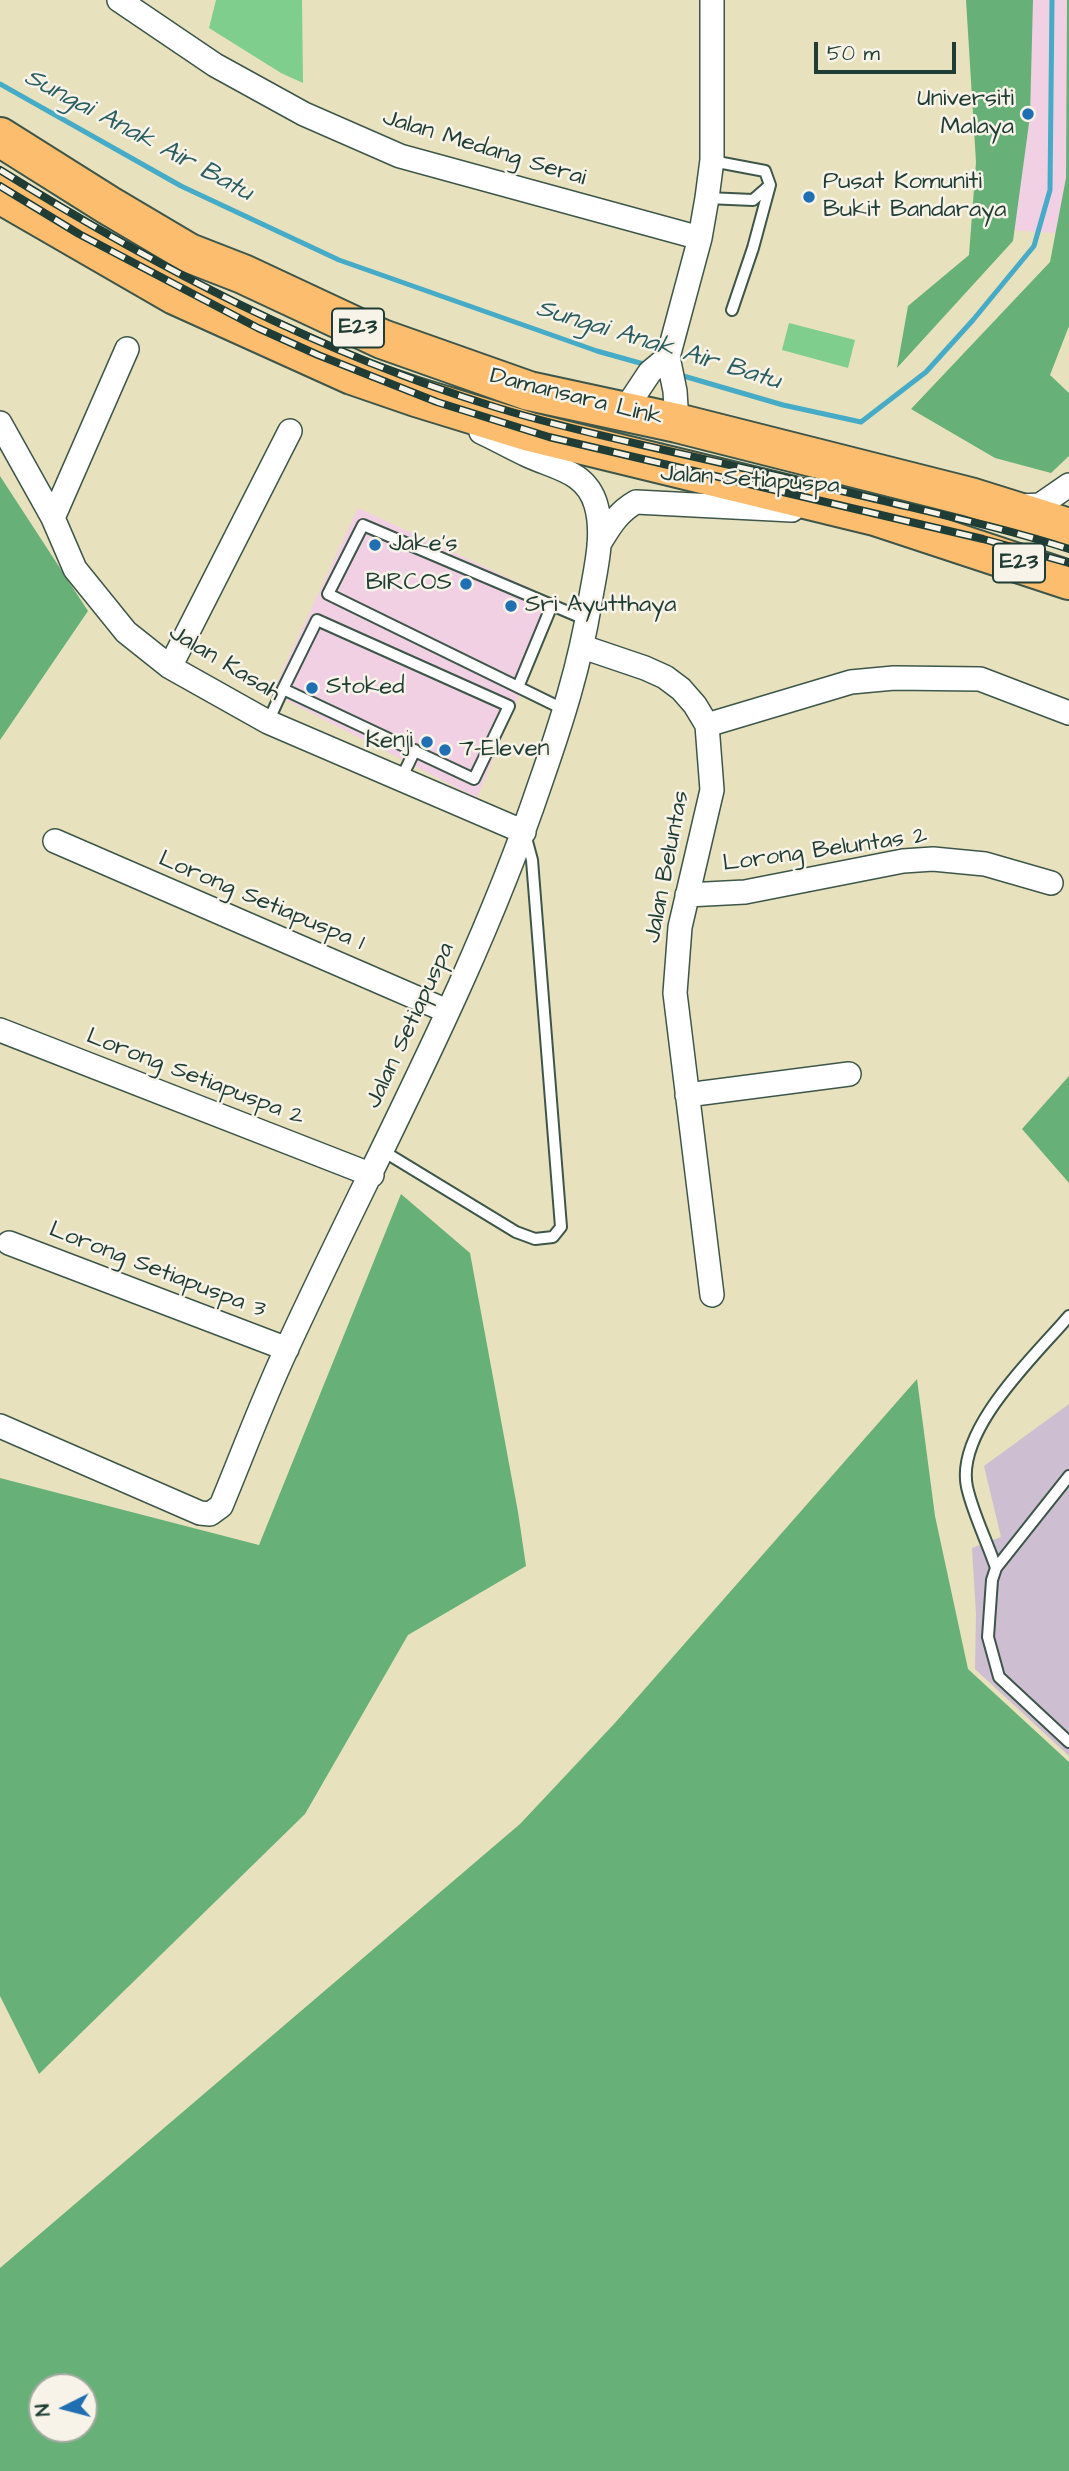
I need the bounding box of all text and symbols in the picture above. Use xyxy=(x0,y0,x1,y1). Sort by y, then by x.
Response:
scale bar xyxy=(817,28,959,72)
text: 50 m xyxy=(827,39,880,68)
water label: Sungai Anak Air Batu xyxy=(19,63,257,209)
place label: Universiti Malaya xyxy=(917,86,1014,142)
street label: Jalan Medang Serai xyxy=(379,104,589,194)
marker: Universiti Malaya xyxy=(1020,106,1036,122)
place label: Pusat Komuniti Bukit Bandaraya xyxy=(823,169,1007,225)
marker: Pusat Komuniti Bukit Bandaraya xyxy=(801,189,817,205)
water label: Sungai Anak Air Batu xyxy=(532,294,784,398)
road number: E23 xyxy=(332,308,384,348)
street label: Damansara Link xyxy=(487,363,665,433)
street label: Jalan Setiapuspa xyxy=(659,460,841,502)
place label: Jake's xyxy=(389,531,458,559)
marker: Jake's xyxy=(367,537,383,553)
road number: E23 xyxy=(993,544,1045,582)
place label: BIRCOS xyxy=(366,570,452,598)
marker: BIRCOS xyxy=(458,576,474,592)
place label: Sri Ayutthaya xyxy=(525,592,677,620)
marker: Sri Ayutthaya xyxy=(503,598,519,614)
street label: Jalan Kasah xyxy=(163,619,285,709)
place label: Stoked xyxy=(326,674,405,702)
marker: Stoked xyxy=(304,680,320,696)
place label: Kenji xyxy=(366,728,413,756)
marker: Kenji xyxy=(419,734,435,750)
place label: 7-Eleven xyxy=(459,736,550,764)
marker: 7-Eleven xyxy=(437,742,453,758)
street label: Jalan Beluntas xyxy=(639,788,697,946)
street label: Lorong Beluntas 2 xyxy=(721,822,929,880)
street label: Lorong Setiapuspa 1 xyxy=(154,846,368,958)
street label: Jalan Setiapuspa xyxy=(360,939,462,1113)
street label: Lorong Setiapuspa 2 xyxy=(82,1023,308,1133)
street label: Lorong Setiapuspa 3 xyxy=(45,1216,269,1326)
north arrow xyxy=(28,2373,98,2443)
text: N xyxy=(30,2403,58,2417)

